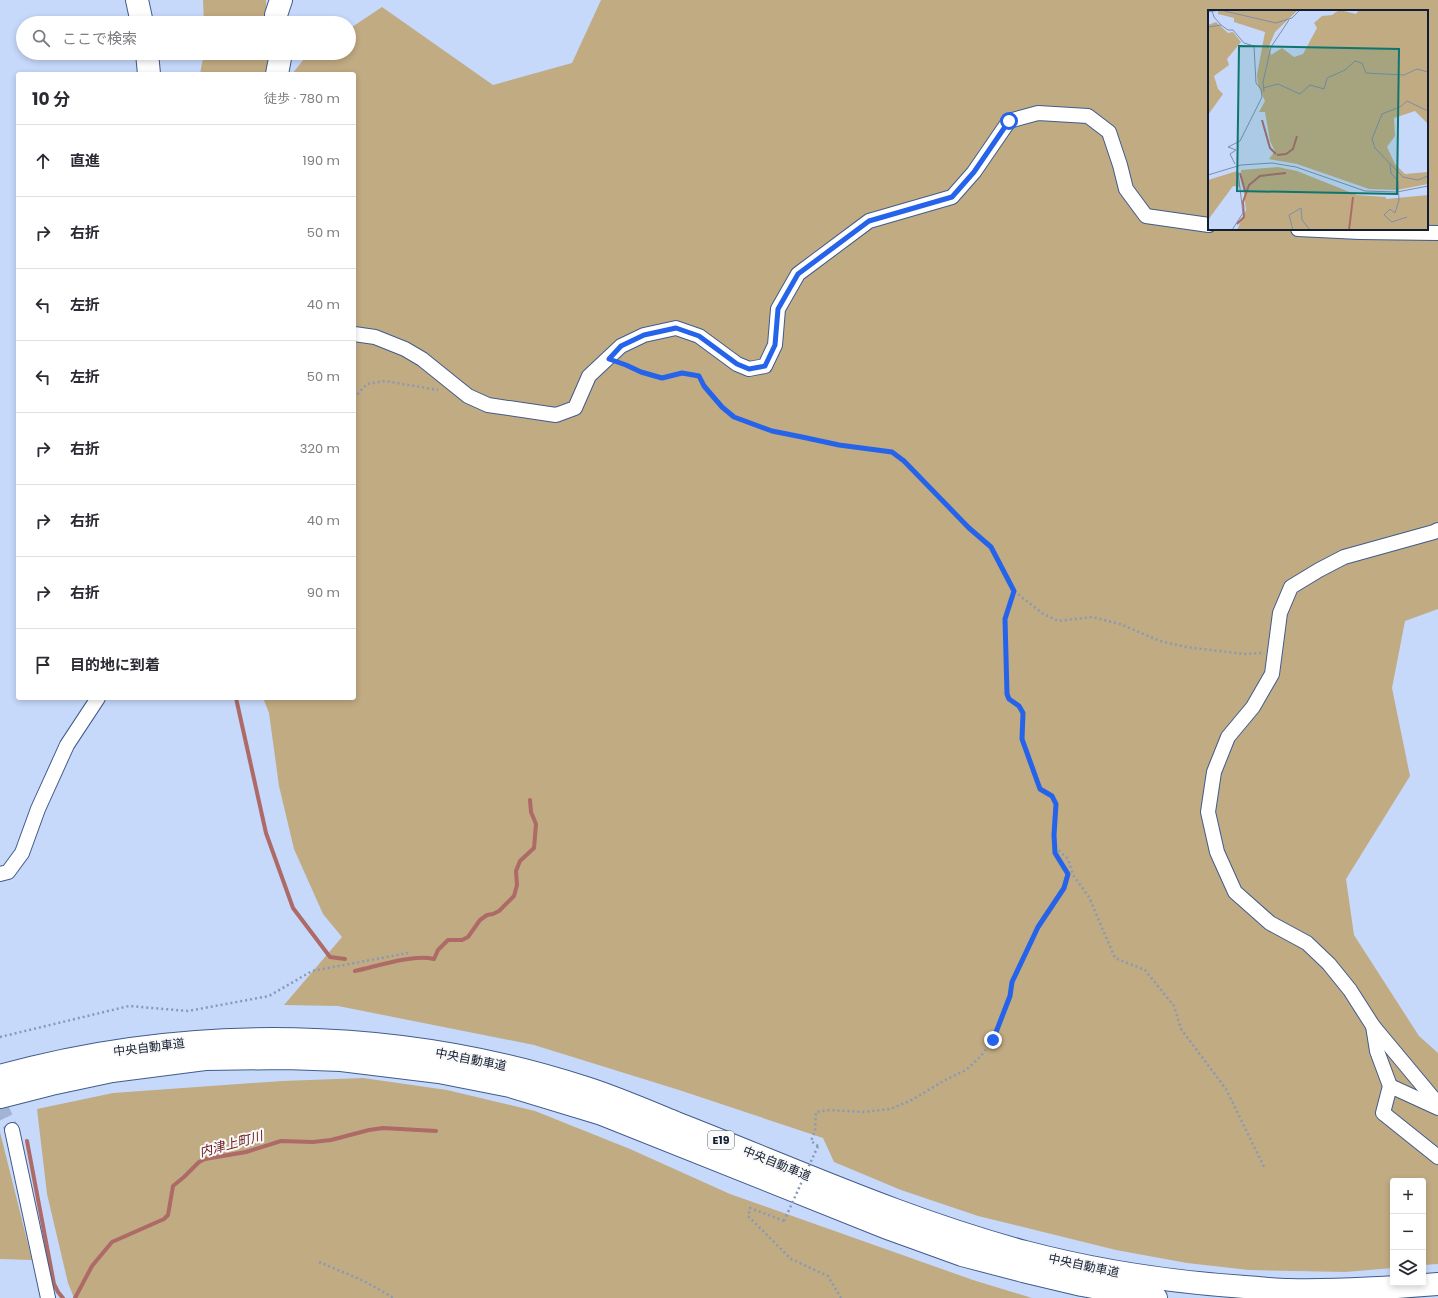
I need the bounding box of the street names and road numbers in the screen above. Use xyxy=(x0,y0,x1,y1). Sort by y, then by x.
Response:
street label: 中央自動車道 xyxy=(112,1034,186,1060)
street label: 中央自動車道 xyxy=(434,1044,508,1074)
road number: E19 xyxy=(708,1131,734,1149)
street label: 中央自動車道 xyxy=(740,1142,814,1184)
street label: 中央自動車道 xyxy=(1047,1249,1121,1281)

